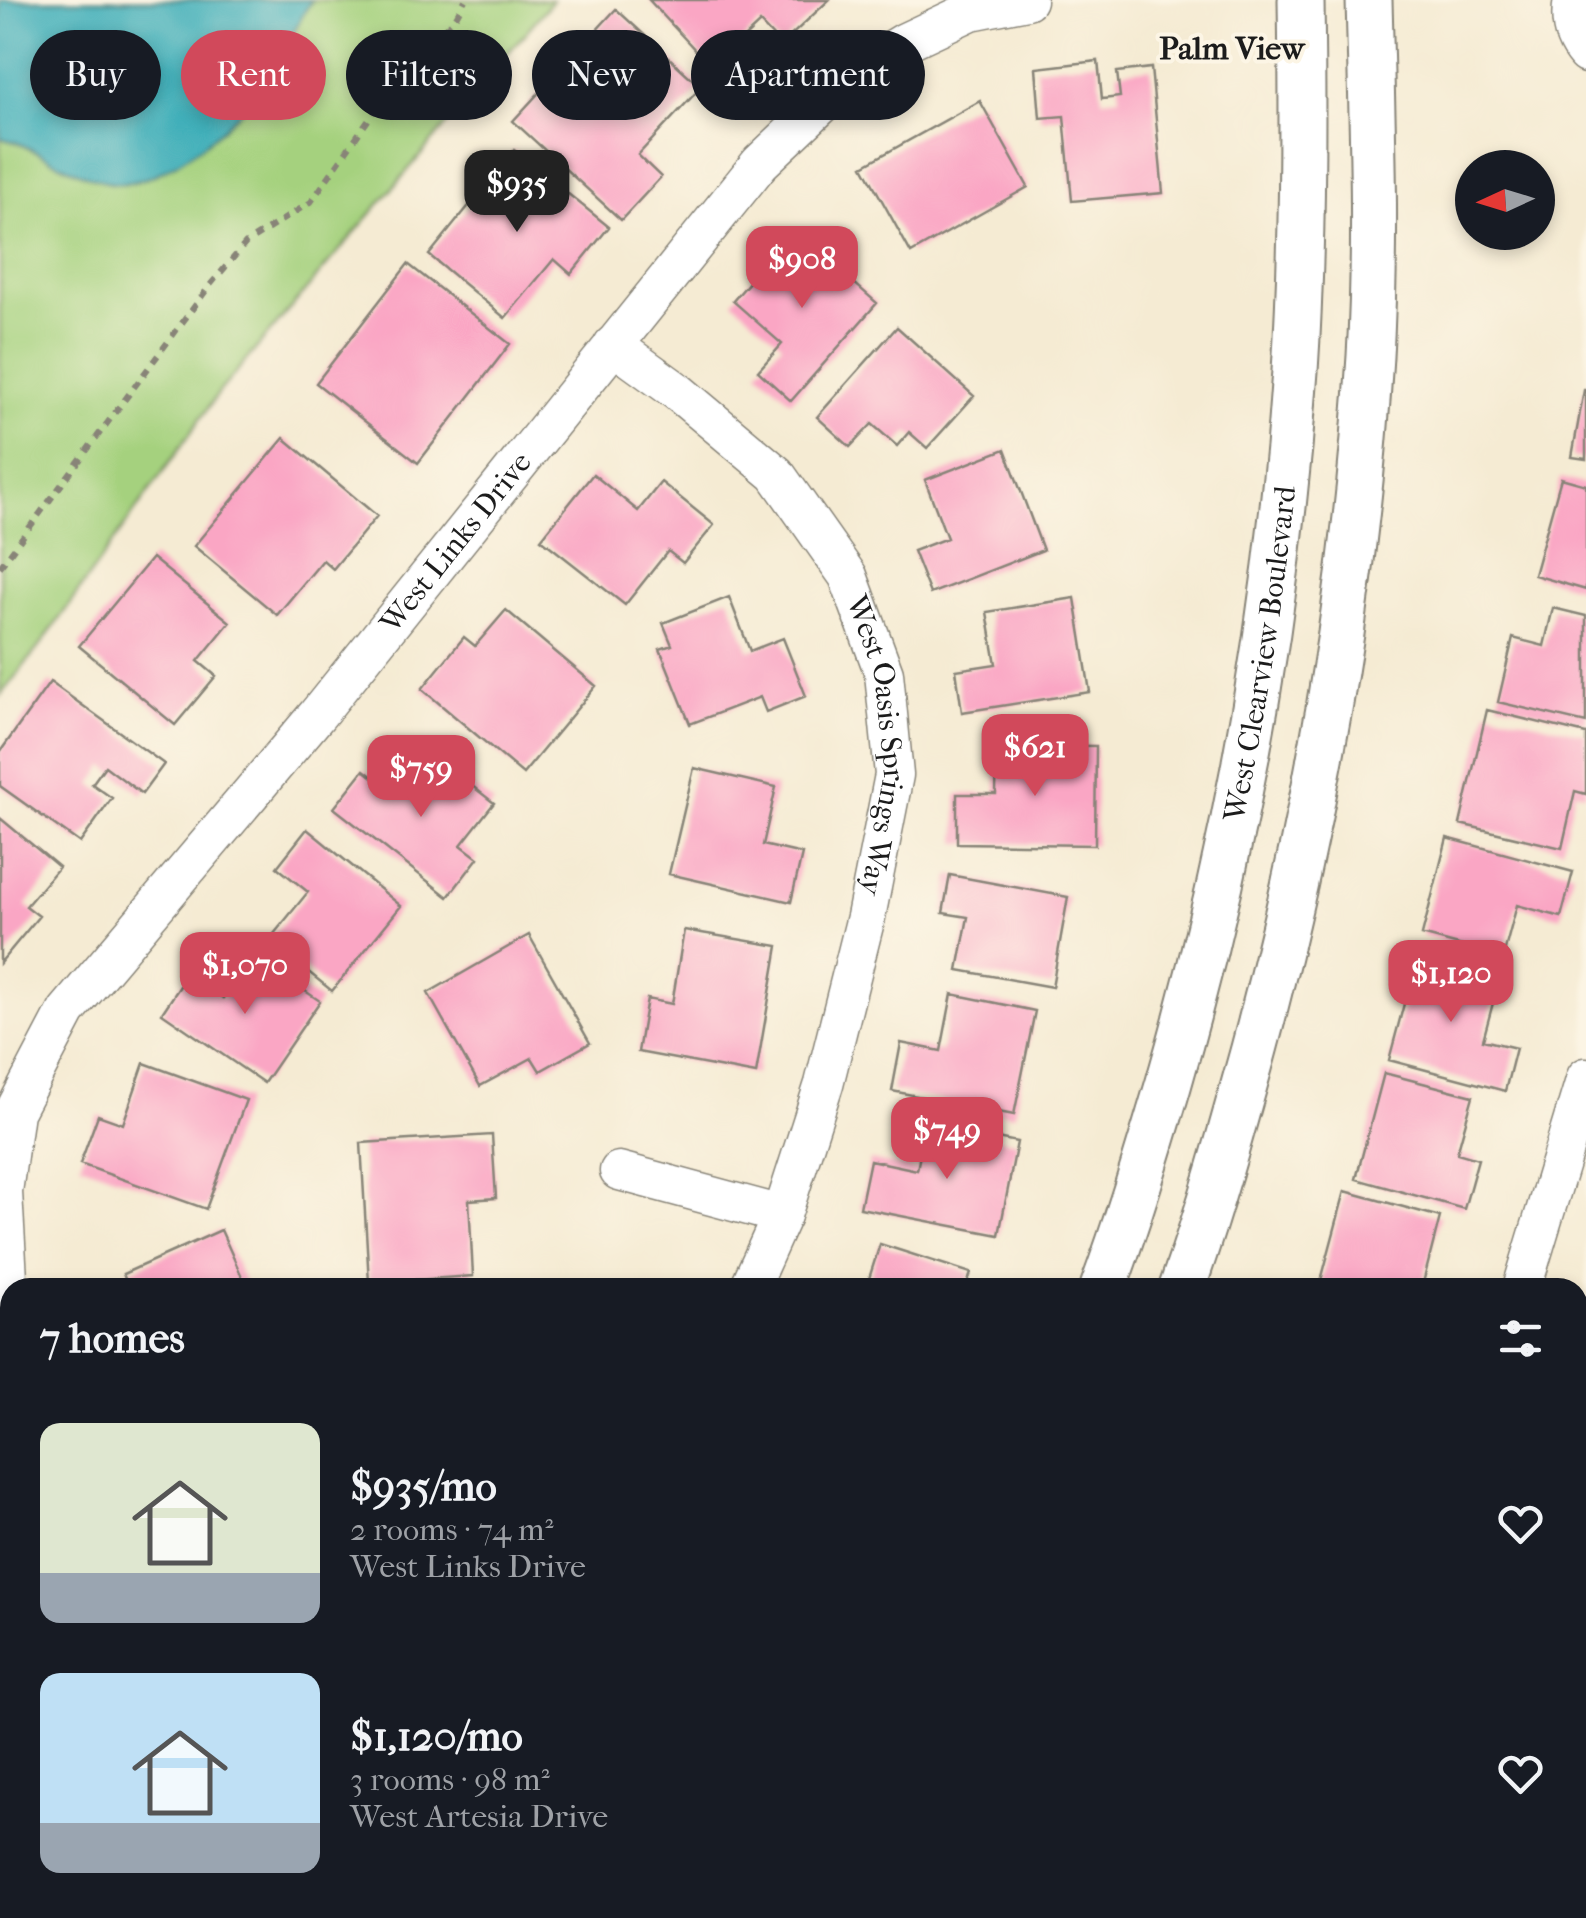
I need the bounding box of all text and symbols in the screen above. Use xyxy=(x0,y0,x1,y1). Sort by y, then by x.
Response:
chip: Buy xyxy=(30,30,161,120)
chip: Rent xyxy=(181,30,326,120)
chip: Filters xyxy=(346,30,512,120)
chip: New xyxy=(532,30,671,120)
chip: Apartment xyxy=(691,30,925,120)
district label: Palm View xyxy=(1159,30,1306,67)
pin: $935 xyxy=(458,150,576,235)
north arrow xyxy=(1455,150,1555,250)
map controls xyxy=(1455,150,1555,250)
text: $935 xyxy=(486,164,548,201)
pin: $908 xyxy=(743,226,861,311)
text: $908 xyxy=(768,240,836,277)
street label: West Links Drive xyxy=(372,445,539,640)
street label: West Clearview Boulevard xyxy=(1216,483,1303,825)
street label: West Oasis Springs Way xyxy=(839,589,912,900)
pin: $621 xyxy=(976,714,1094,799)
text: $621 xyxy=(1004,728,1066,765)
pin: $759 xyxy=(362,735,480,820)
text: $759 xyxy=(389,749,453,786)
pin: $1,070 xyxy=(164,932,326,1017)
pin: $1,120 xyxy=(1370,940,1532,1025)
text: $1,070 xyxy=(202,946,288,983)
text: $1,120 xyxy=(1410,954,1492,991)
pin: $749 xyxy=(888,1097,1006,1182)
text: $749 xyxy=(913,1111,981,1148)
icon: filters xyxy=(1493,1311,1548,1366)
text: 7 homes xyxy=(40,1314,185,1363)
text: $935/mo xyxy=(350,1462,497,1511)
icon: home xyxy=(120,1463,240,1583)
icon: heart xyxy=(1493,1496,1548,1551)
text: 2 rooms · 74 m² xyxy=(350,1511,554,1548)
text: West Links Drive xyxy=(350,1548,586,1585)
text: $1,120/mo xyxy=(350,1712,523,1761)
icon: home xyxy=(120,1713,240,1833)
icon: heart xyxy=(1493,1746,1548,1801)
text: 3 rooms · 98 m² xyxy=(350,1761,550,1798)
text: West Artesia Drive xyxy=(350,1798,608,1835)

